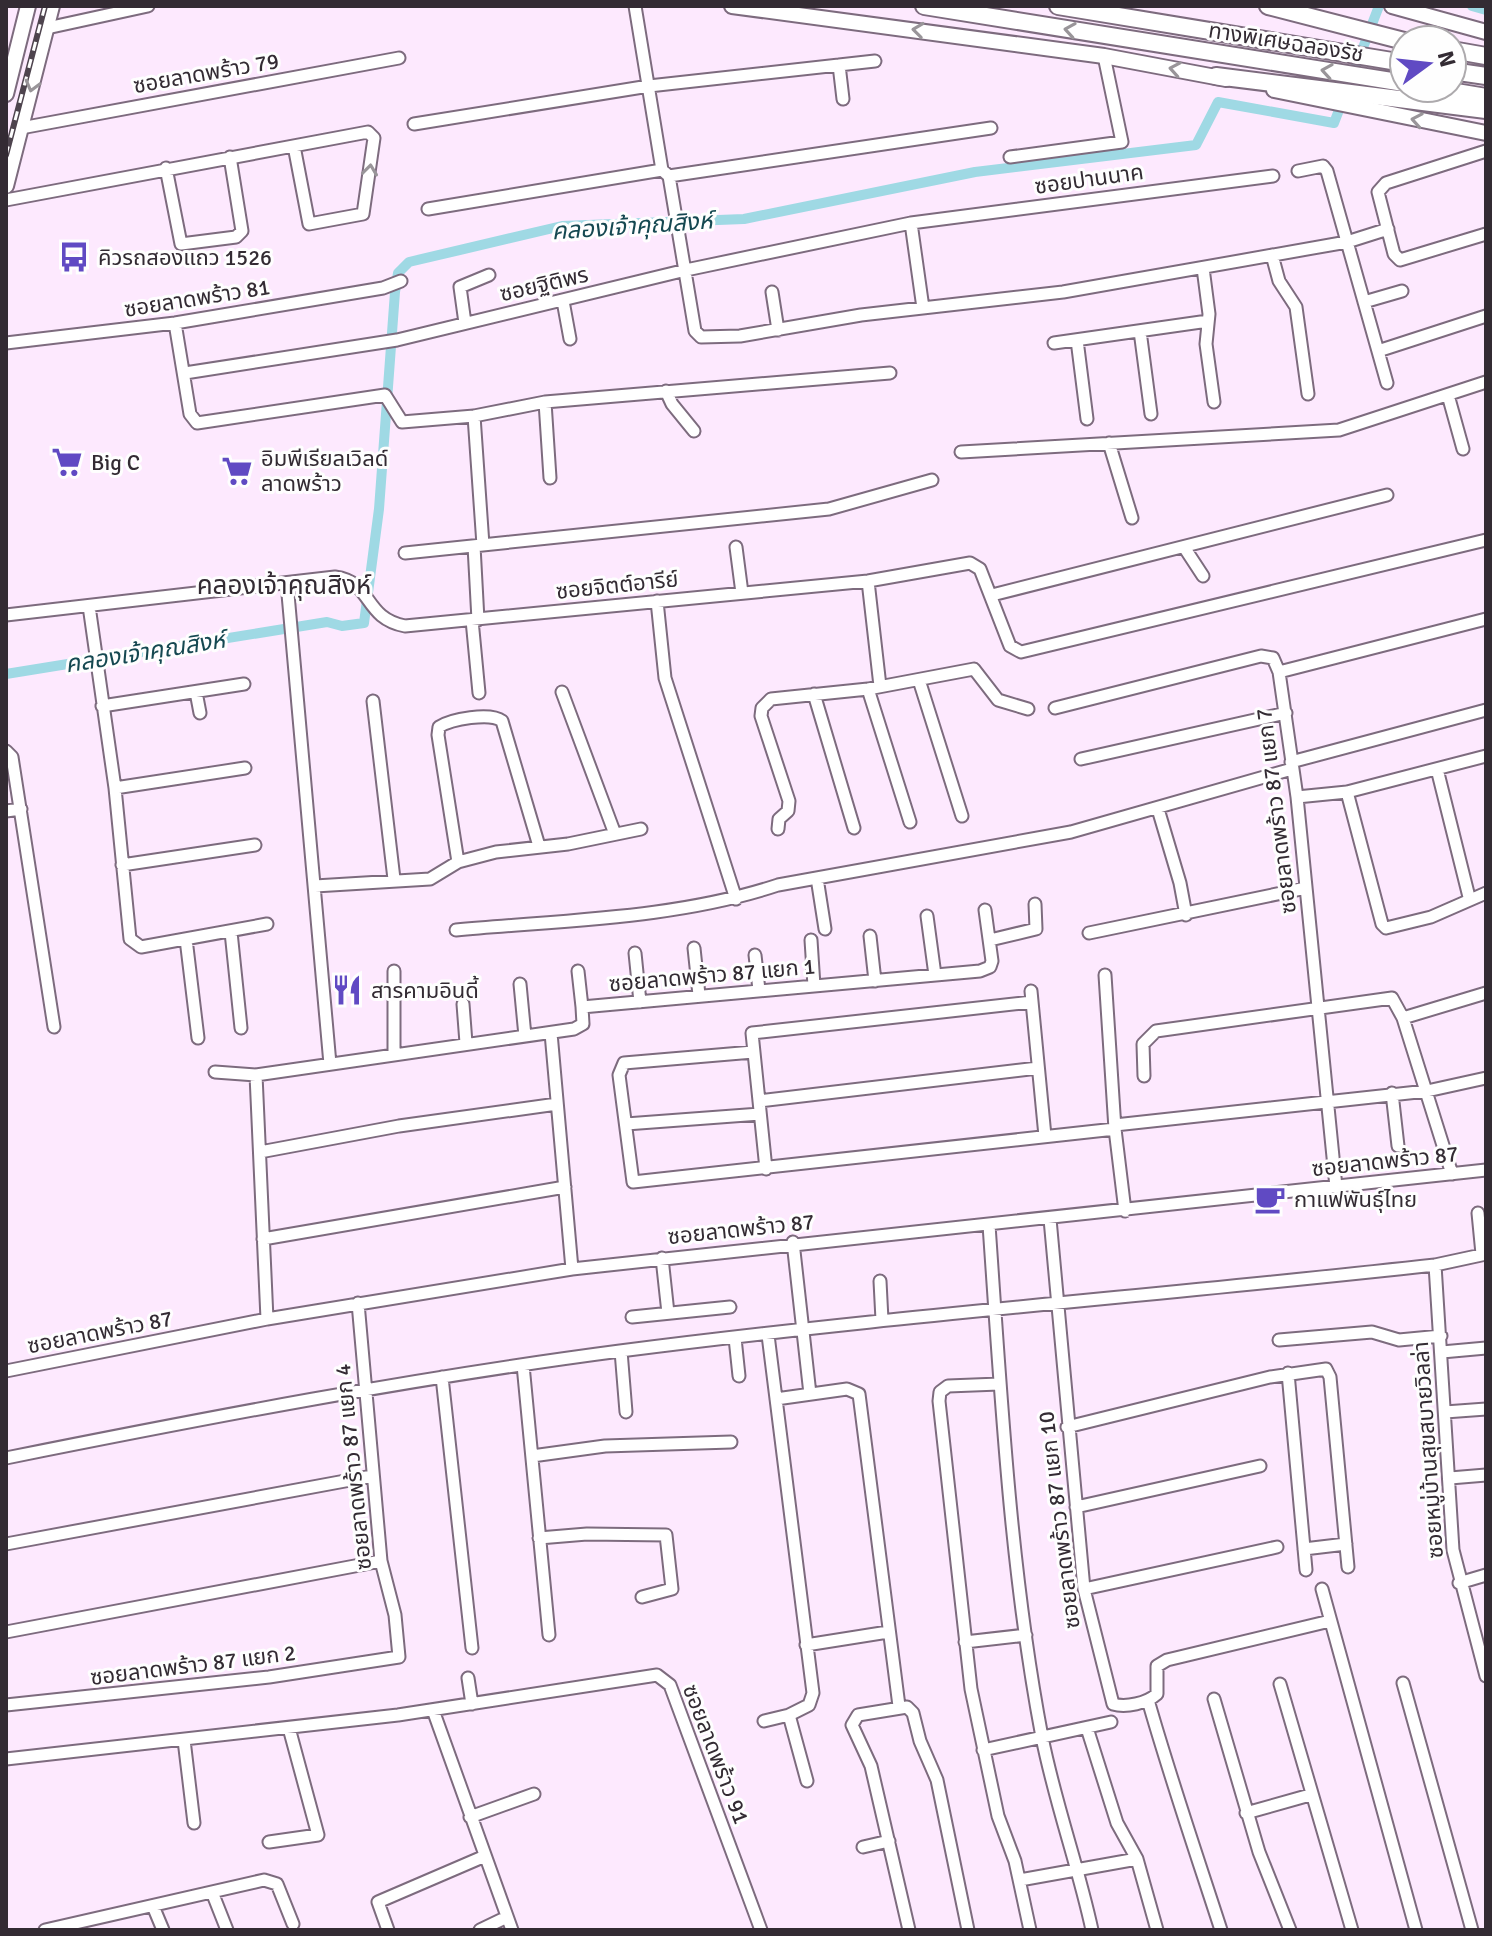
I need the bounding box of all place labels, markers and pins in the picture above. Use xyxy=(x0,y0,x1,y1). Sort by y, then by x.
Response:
bus stop icon: คิวรถสองแถว 1526 xyxy=(57,240,91,274)
place label: คิวรถสองแถว 1526 xyxy=(98,244,272,271)
supermarket icon: Big C xyxy=(50,445,84,479)
place label: อิมพีเรียลเวิลด์ ลาดพร้าว xyxy=(261,445,388,497)
place label: Big C xyxy=(91,449,140,476)
supermarket icon: อิมพีเรียลเวิลด์ ลาดพร้าว xyxy=(220,454,254,488)
restaurant icon: สารคามอินดี้ xyxy=(330,973,364,1007)
place label: สารคามอินดี้ xyxy=(371,975,479,1004)
cafe icon: กาแฟพันธ์ุไทย xyxy=(1253,1182,1287,1216)
place label: กาแฟพันธ์ุไทย xyxy=(1294,1186,1417,1213)

